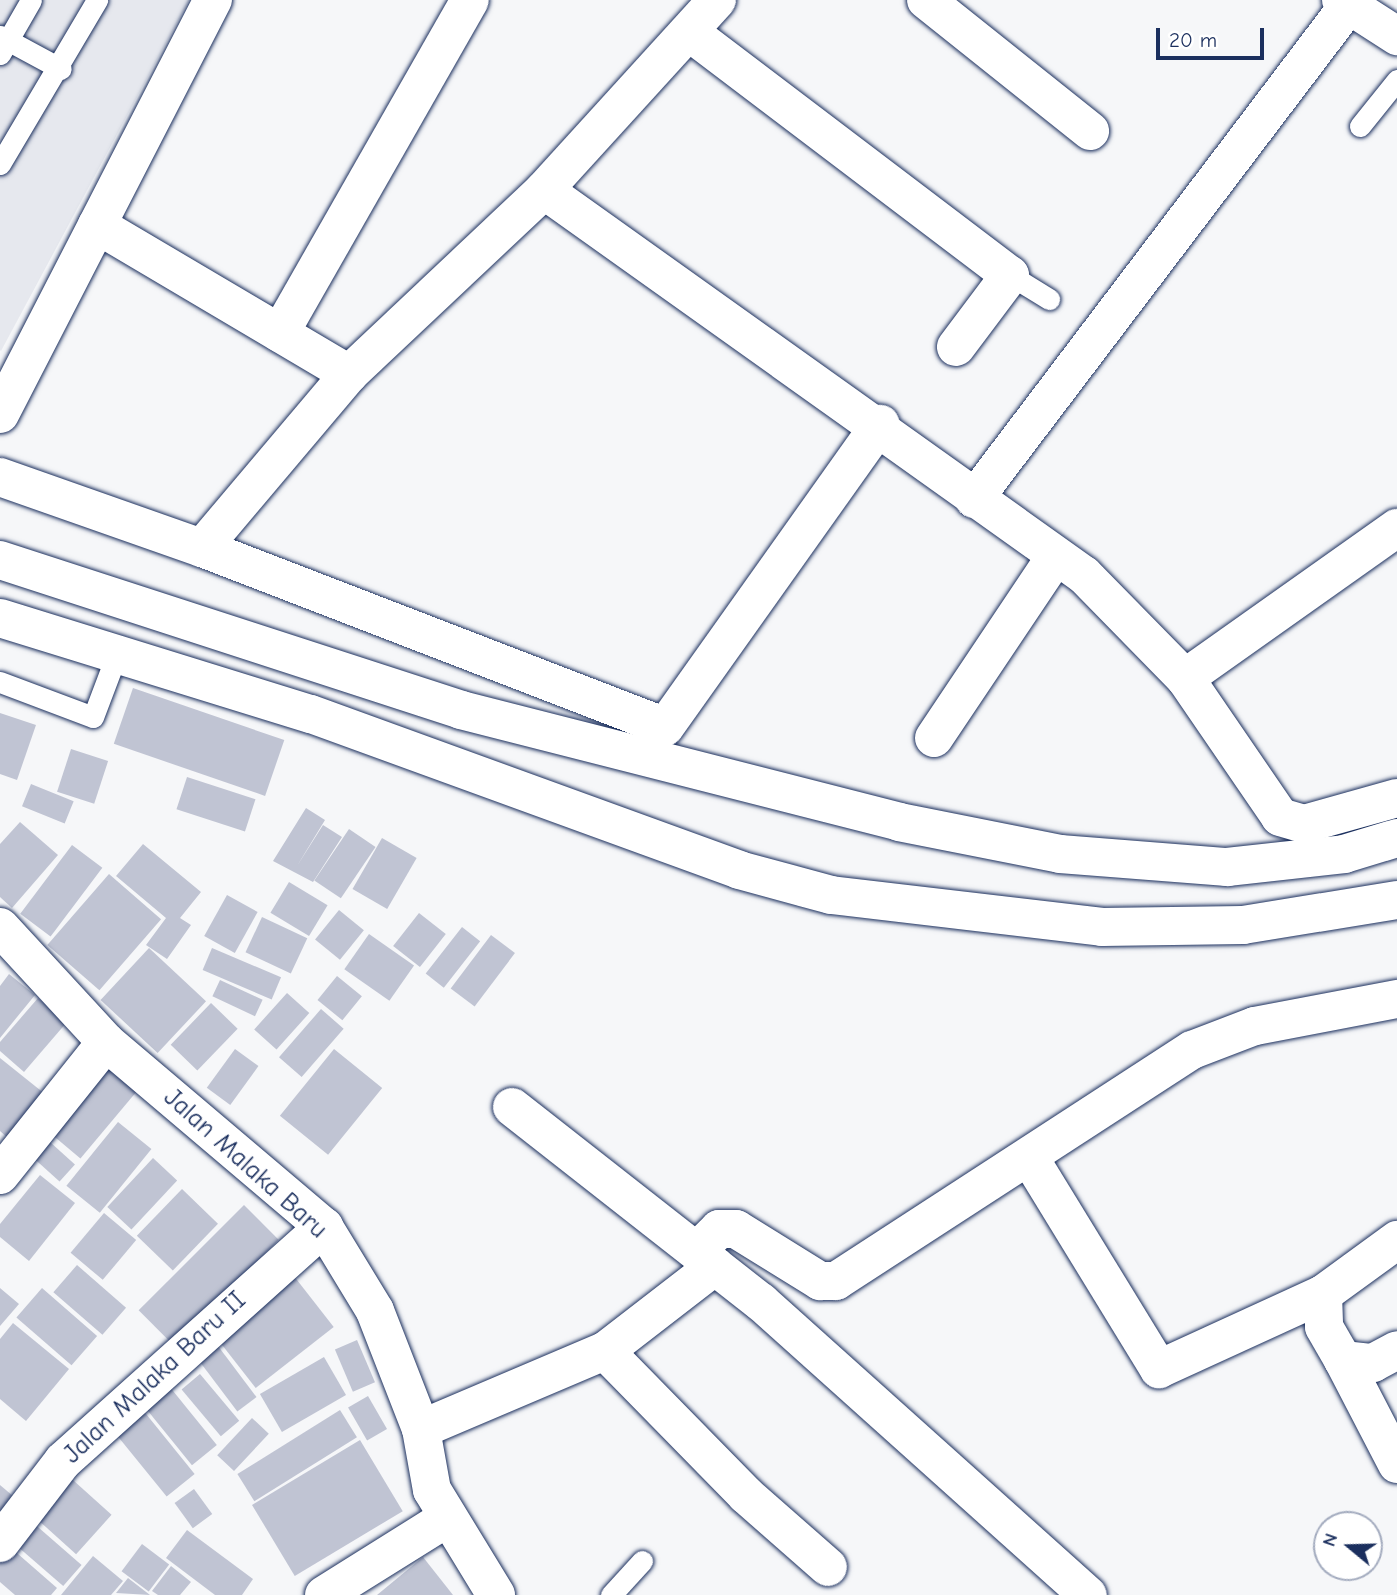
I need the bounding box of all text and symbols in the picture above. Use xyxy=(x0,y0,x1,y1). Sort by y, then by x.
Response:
scale bar xyxy=(1159,14,1268,58)
text: 20 m xyxy=(1169,28,1217,52)
street label: Jalan Malaka Baru xyxy=(157,1082,333,1246)
street label: Jalan Malaka Baru II xyxy=(57,1285,253,1471)
north arrow xyxy=(1313,1511,1383,1581)
text: N xyxy=(1318,1530,1342,1549)

